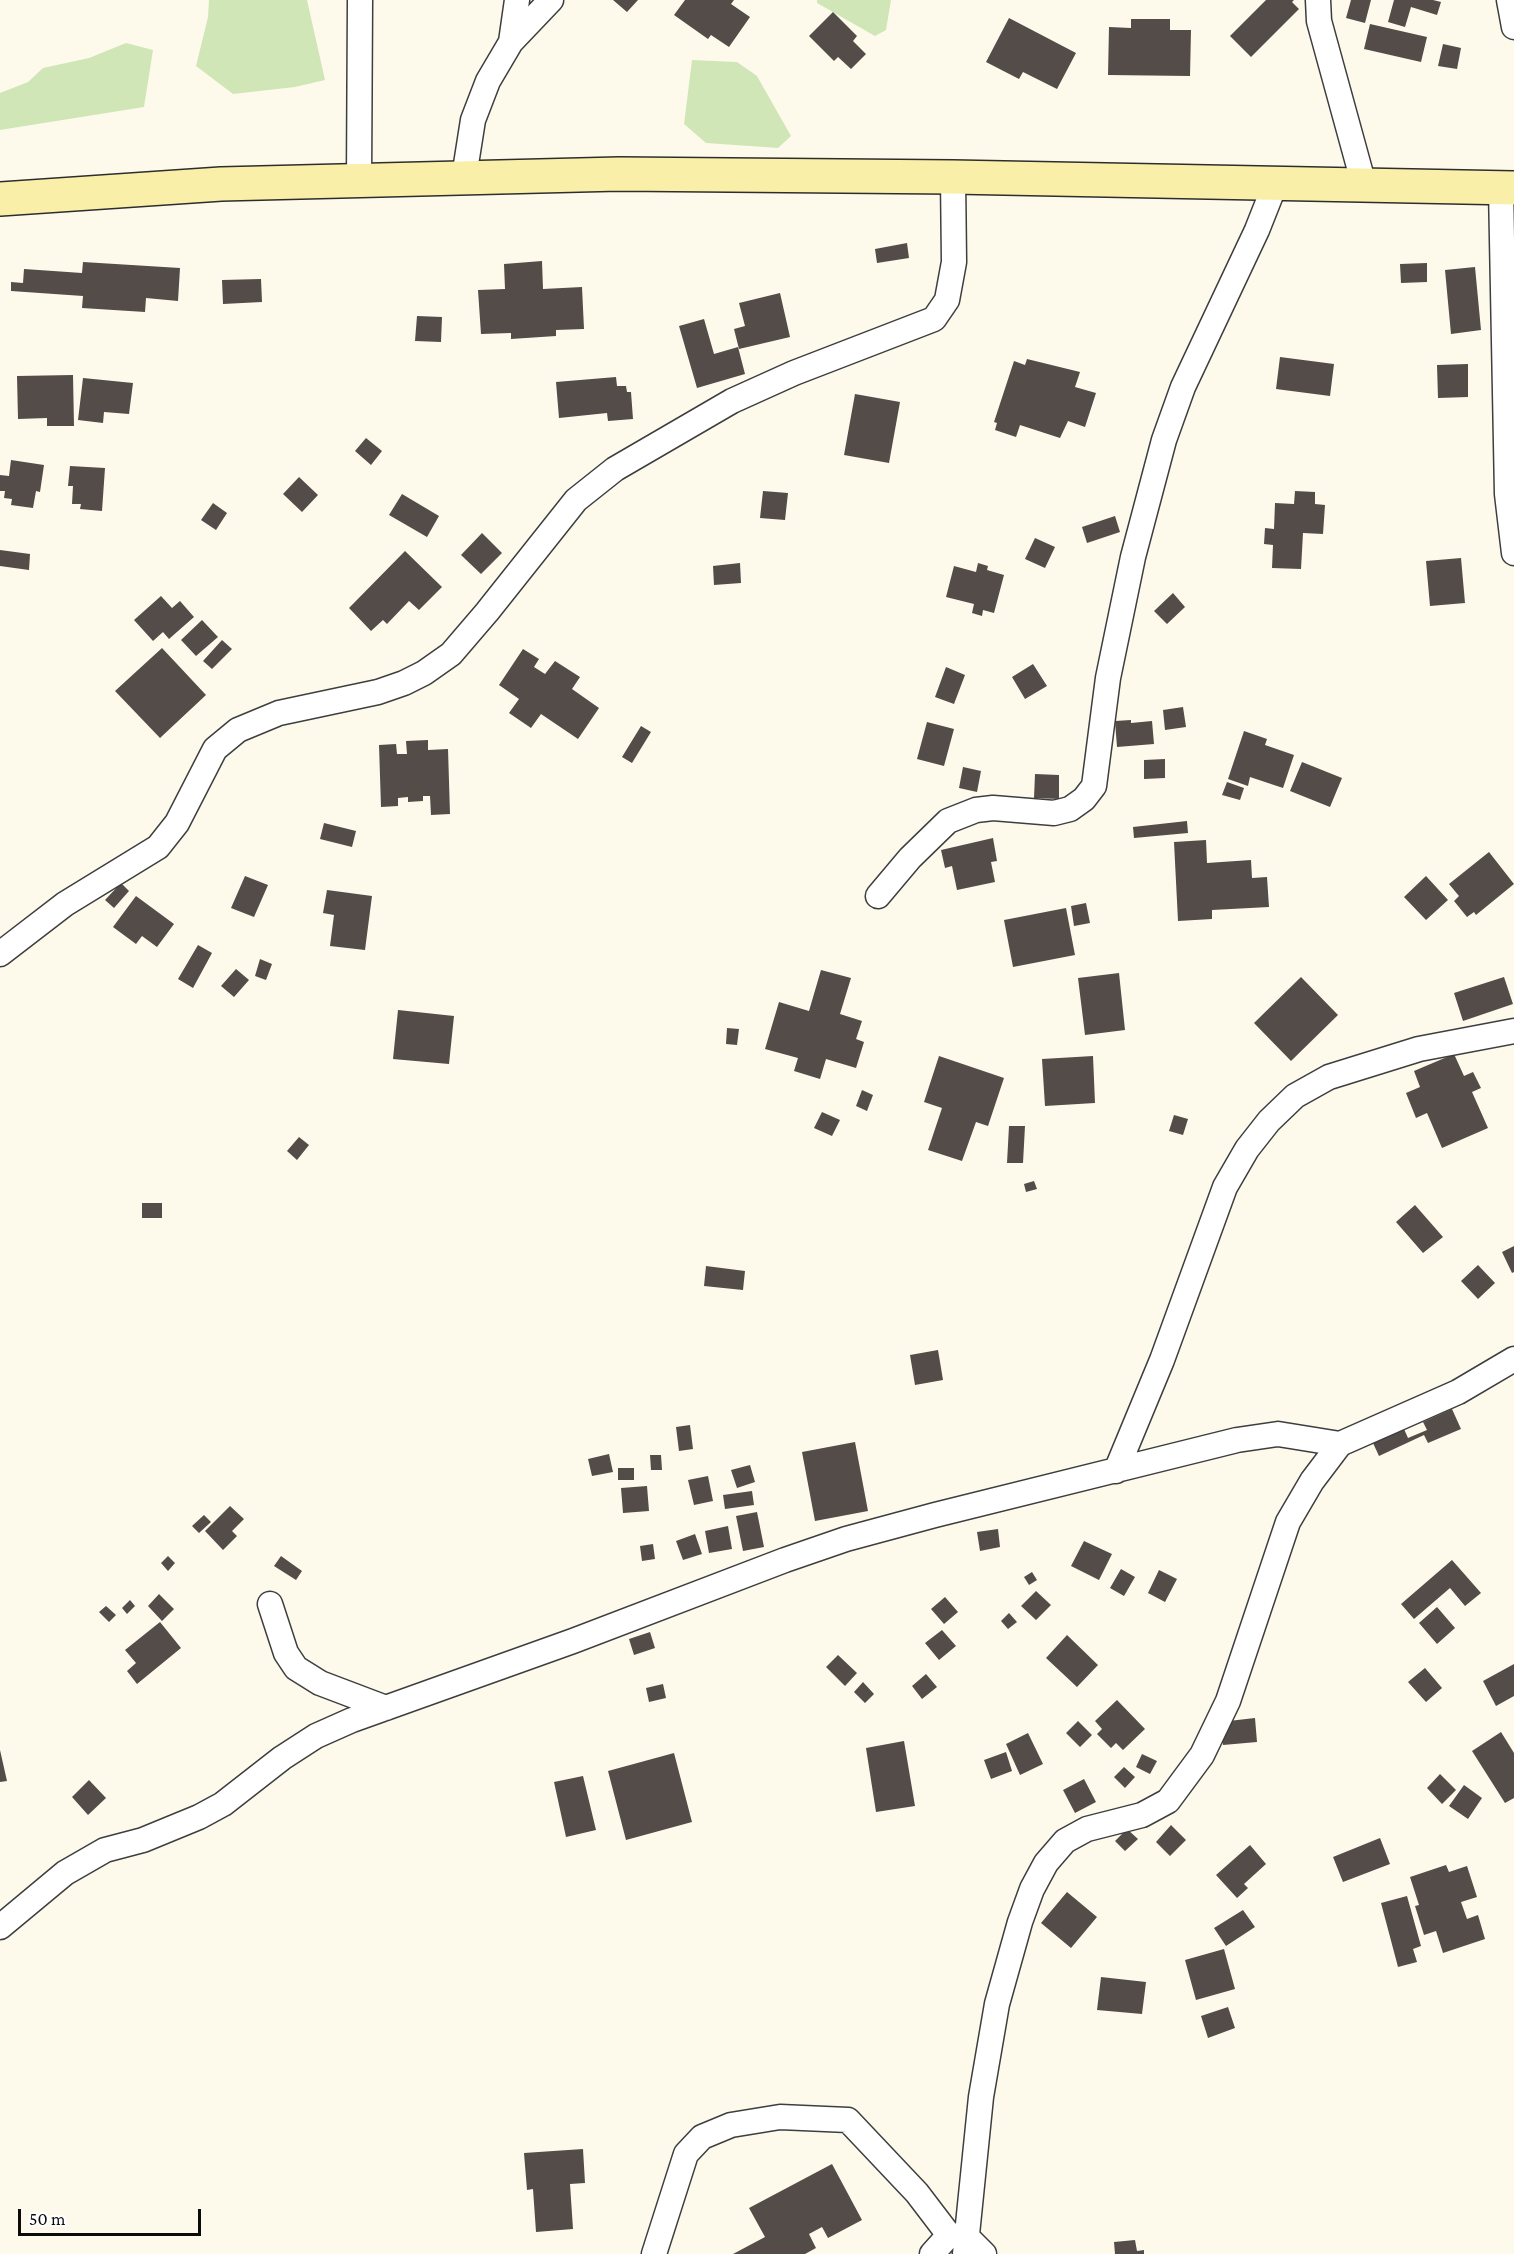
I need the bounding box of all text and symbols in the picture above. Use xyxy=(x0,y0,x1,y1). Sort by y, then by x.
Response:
scale bar xyxy=(21,2197,204,2235)
text: 50 m xyxy=(29,2209,66,2229)

